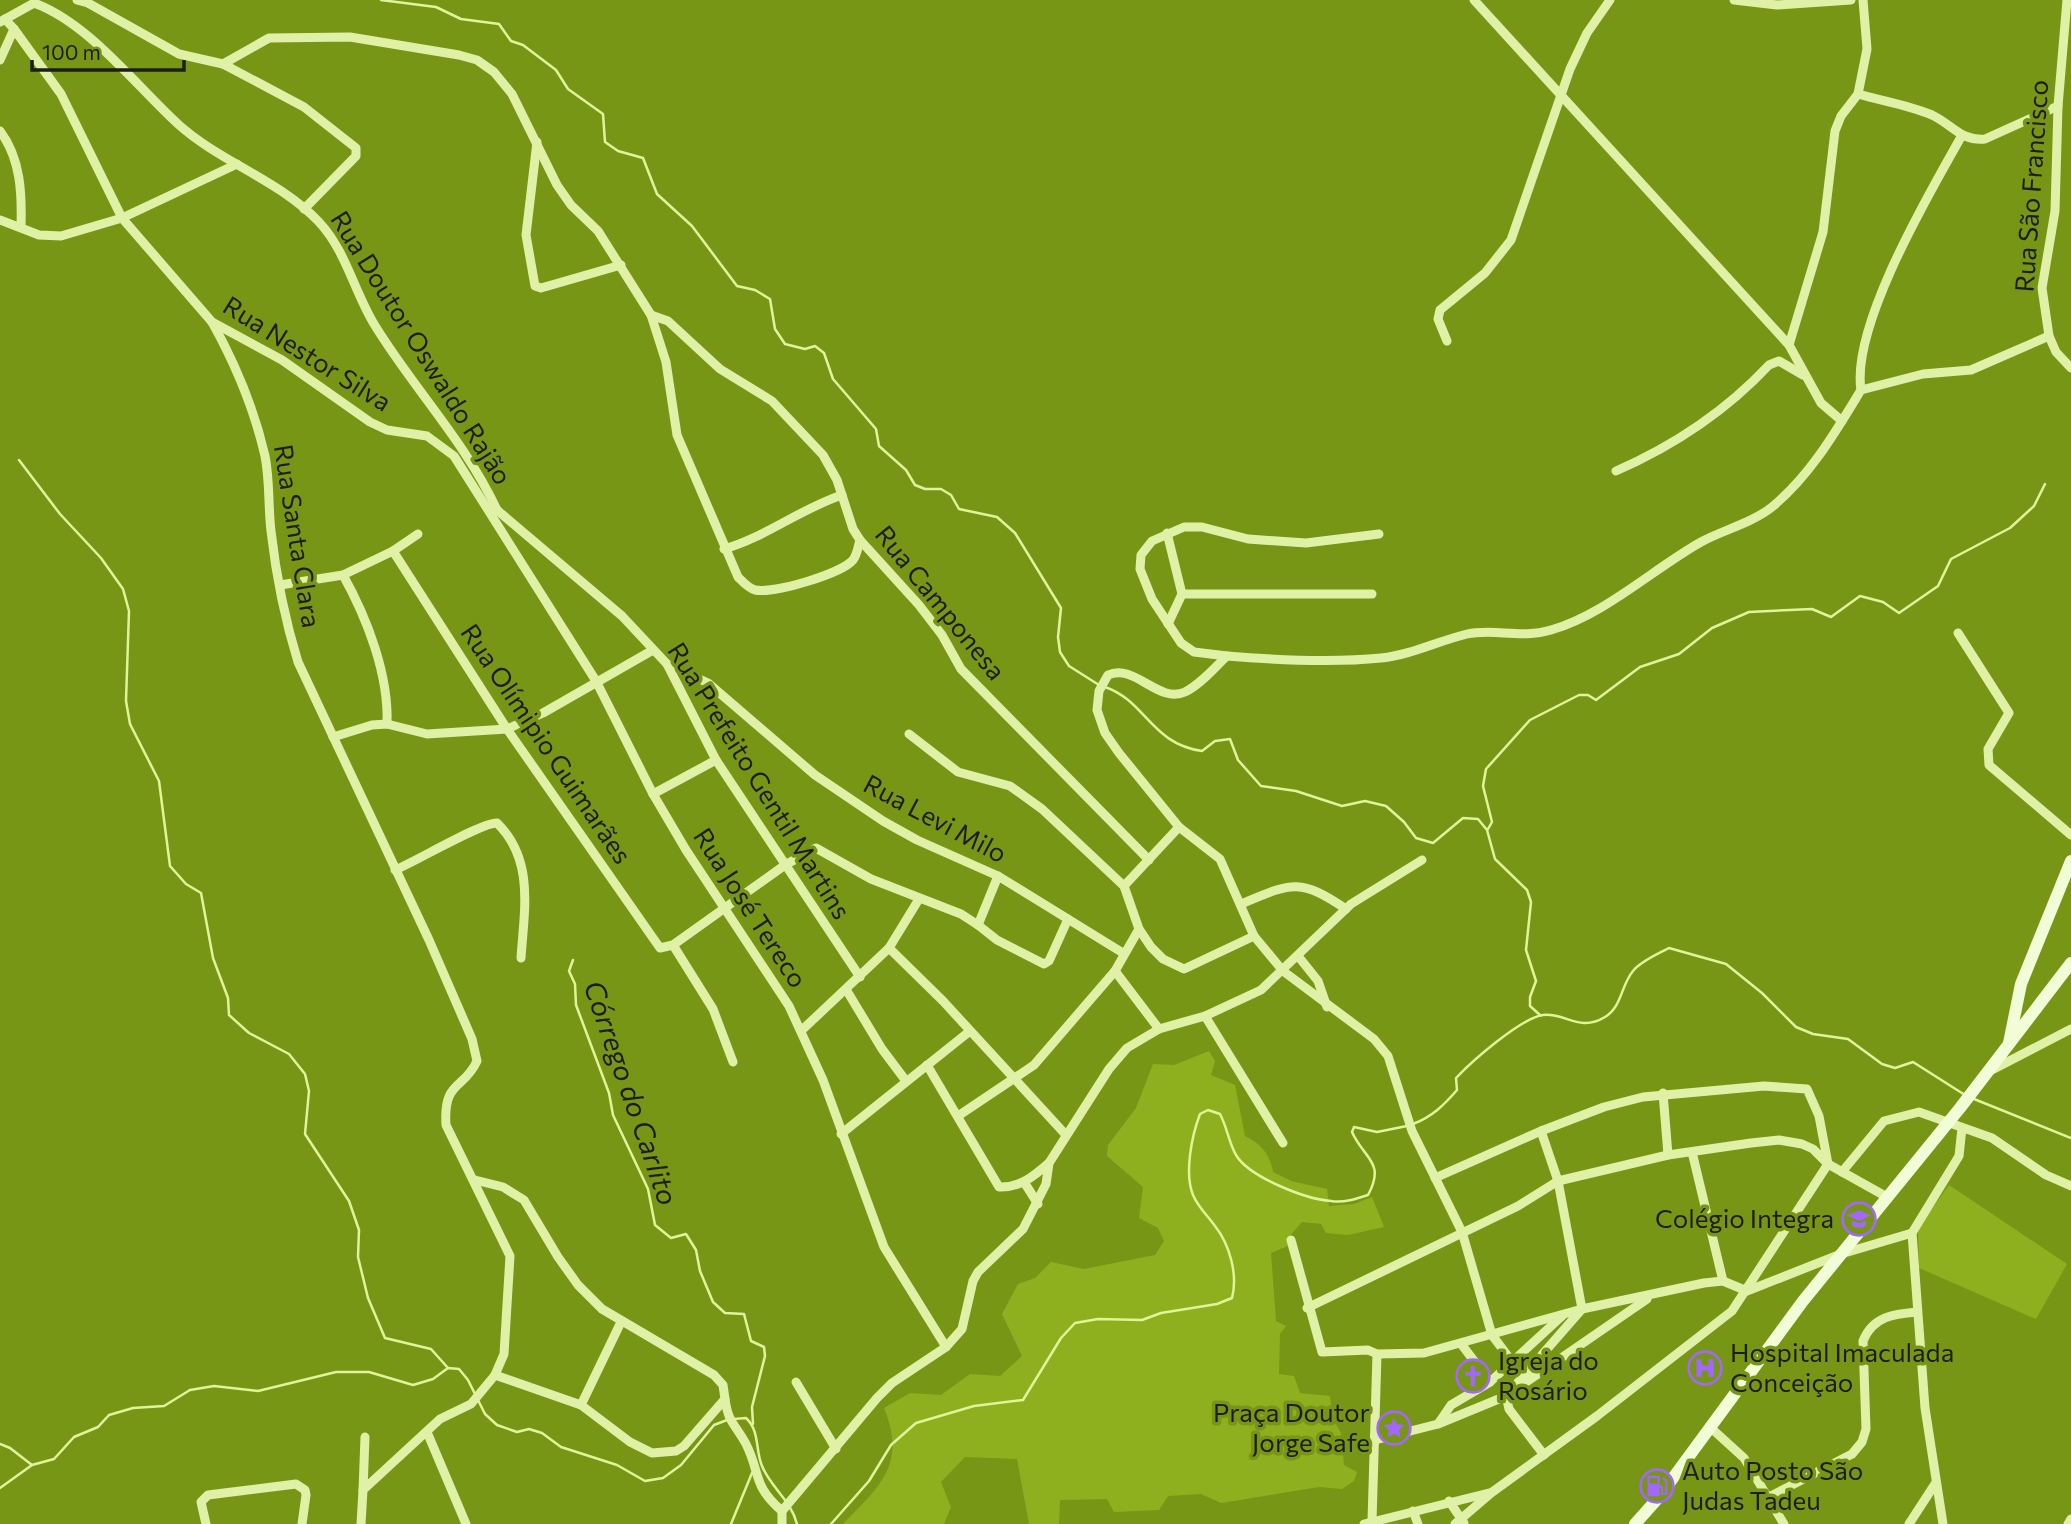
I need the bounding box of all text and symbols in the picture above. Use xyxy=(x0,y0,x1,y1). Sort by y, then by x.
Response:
scale bar xyxy=(32,28,184,72)
text: 100 m xyxy=(42,39,101,64)
street label: Rua São Francisco xyxy=(2008,79,2053,293)
street label: Rua Doutor Oswaldo Rajão xyxy=(325,205,519,490)
street label: Rua Nestor Silva xyxy=(218,289,397,417)
street label: Rua Santa Clara xyxy=(269,442,328,630)
street label: Rua Camponesa xyxy=(870,519,1013,685)
street label: Rua Olímipio Guimarães xyxy=(455,617,639,869)
street label: Rua Prefeito Gentil Martins xyxy=(662,636,858,924)
street label: Rua Levi Milo xyxy=(859,767,1012,868)
street label: Rua José Tereco xyxy=(688,822,814,993)
water label: Córrego do Carlito xyxy=(578,976,686,1209)
school or university icon: Colégio Integra xyxy=(1840,1200,1878,1238)
place label: Colégio Integra xyxy=(1655,1202,1834,1233)
place label: Hospital Imaculada Conceição xyxy=(1730,1336,1954,1397)
place label: Igreja do Rosário xyxy=(1498,1344,1599,1405)
hospital icon: Hospital Imaculada Conceição xyxy=(1686,1349,1724,1387)
church icon: Igreja do Rosário xyxy=(1454,1357,1492,1395)
place label: Praça Doutor Jorge Safe xyxy=(1213,1396,1370,1457)
place icon: Praça Doutor Jorge Safe xyxy=(1375,1409,1413,1447)
place label: Auto Posto São Judas Tadeu xyxy=(1682,1454,1863,1515)
fuel station icon: Auto Posto São Judas Tadeu xyxy=(1638,1467,1676,1505)

